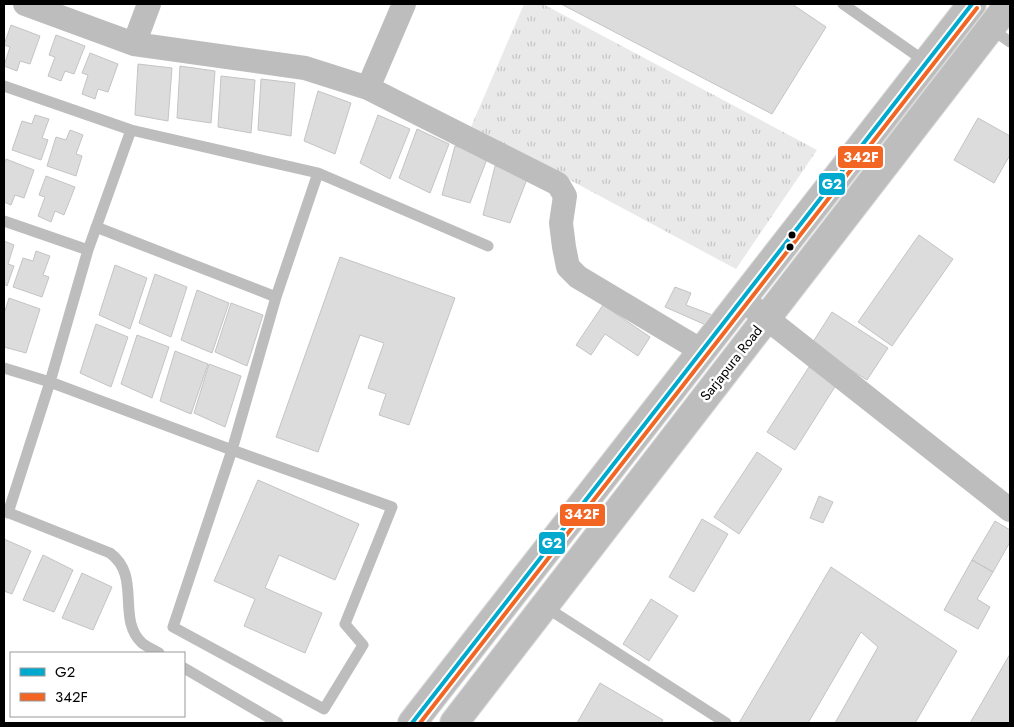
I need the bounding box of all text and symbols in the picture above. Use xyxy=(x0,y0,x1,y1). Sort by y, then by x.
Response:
line badge: 342F xyxy=(837,145,884,169)
text: 342F xyxy=(843,147,879,167)
line badge: G2 xyxy=(818,172,846,196)
text: G2 xyxy=(822,174,842,194)
unlabelled marker xyxy=(787,230,797,240)
unlabelled marker xyxy=(785,242,795,252)
street label: Sarjapura Road xyxy=(695,321,767,405)
line badge: 342F xyxy=(559,503,606,527)
text: 342F xyxy=(564,504,600,524)
line badge: G2 xyxy=(538,531,566,555)
text: G2 xyxy=(542,533,562,553)
legend xyxy=(10,652,185,717)
text: G2 xyxy=(55,661,75,683)
text: 342F xyxy=(55,686,88,708)

